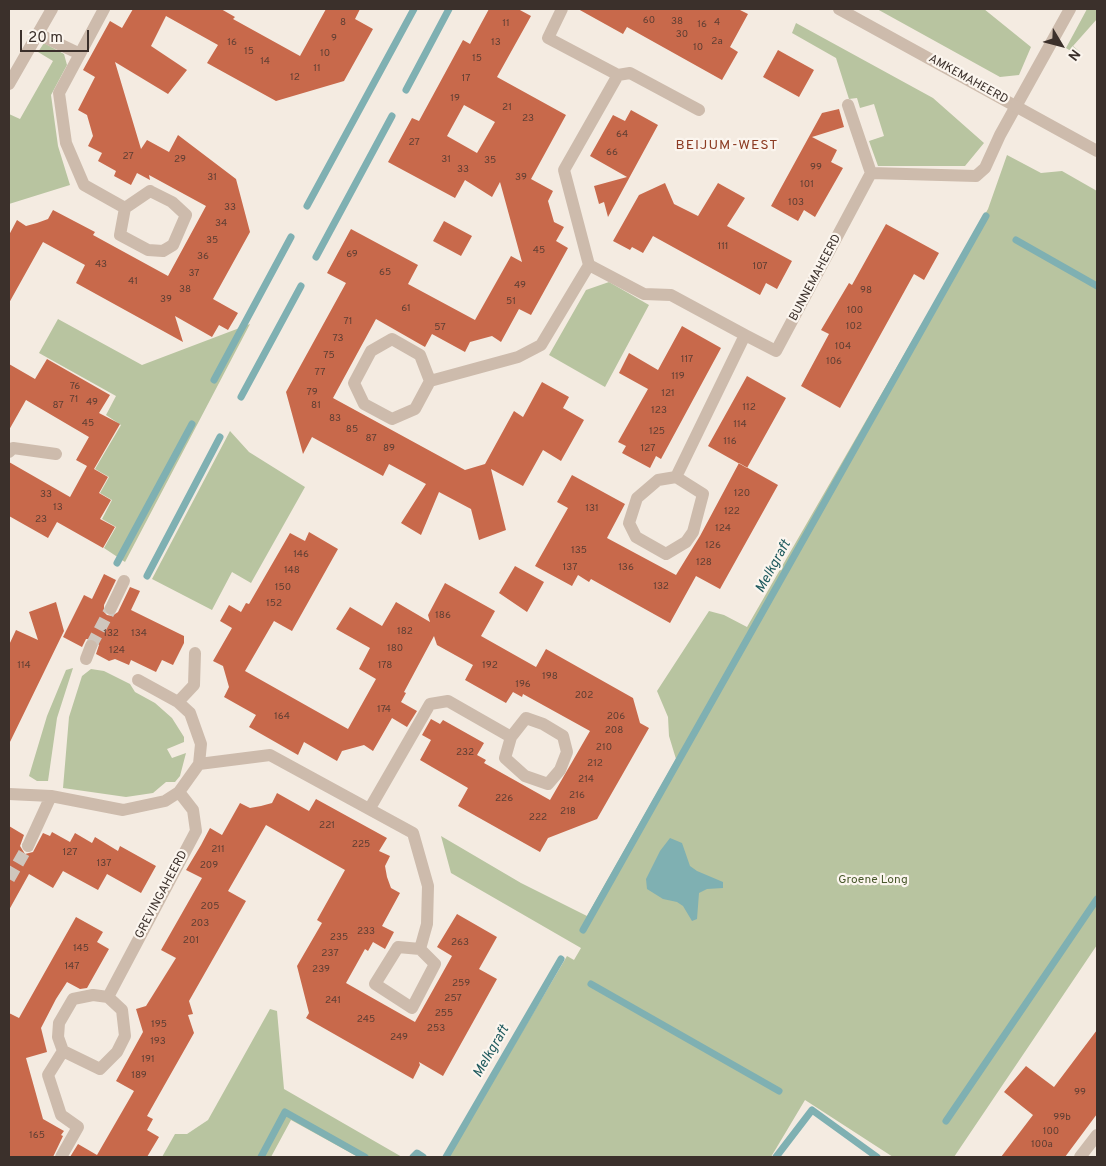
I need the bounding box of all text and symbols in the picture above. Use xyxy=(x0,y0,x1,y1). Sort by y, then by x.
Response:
house number: 60 xyxy=(643,15,655,27)
house number: 38 xyxy=(671,16,683,28)
house number: 8 xyxy=(340,17,346,29)
house number: 4 xyxy=(714,17,720,29)
house number: 11 xyxy=(502,18,510,30)
house number: 16 xyxy=(697,19,707,31)
scale bar xyxy=(22,20,91,52)
north arrow xyxy=(1036,20,1086,70)
text: 20 m xyxy=(28,29,63,48)
house number: 30 xyxy=(676,29,688,41)
house number: 9 xyxy=(331,33,337,45)
house number: 2a xyxy=(711,36,723,48)
house number: 16 xyxy=(227,37,237,49)
house number: 13 xyxy=(491,37,501,49)
house number: 10 xyxy=(693,42,703,54)
text: N xyxy=(1064,45,1083,63)
house number: 15 xyxy=(244,46,254,58)
house number: 10 xyxy=(320,48,330,60)
street label: AMKEMAHEERD xyxy=(926,52,1010,108)
house number: 15 xyxy=(472,53,482,65)
house number: 14 xyxy=(260,56,270,68)
house number: 11 xyxy=(313,63,321,75)
house number: 12 xyxy=(290,72,300,84)
house number: 17 xyxy=(462,73,470,85)
house number: 19 xyxy=(450,93,460,105)
house number: 21 xyxy=(502,102,512,114)
house number: 23 xyxy=(522,113,534,125)
house number: 64 xyxy=(616,129,628,141)
house number: 27 xyxy=(408,137,420,149)
district label: BEIJUM-WEST xyxy=(674,138,780,154)
house number: 66 xyxy=(606,147,618,159)
house number: 27 xyxy=(122,151,134,163)
house number: 29 xyxy=(174,154,186,166)
house number: 31 xyxy=(441,154,451,166)
house number: 35 xyxy=(484,155,496,167)
house number: 99 xyxy=(810,162,822,174)
house number: 33 xyxy=(457,164,469,176)
house number: 31 xyxy=(207,172,217,184)
house number: 39 xyxy=(515,172,527,184)
house number: 101 xyxy=(800,179,814,191)
house number: 103 xyxy=(788,197,804,209)
house number: 33 xyxy=(224,202,236,214)
house number: 34 xyxy=(215,218,227,230)
street label: BUNNEMAHEERD xyxy=(787,232,845,324)
house number: 35 xyxy=(206,235,218,247)
house number: 111 xyxy=(717,241,729,253)
house number: 45 xyxy=(533,245,545,257)
house number: 69 xyxy=(346,249,358,261)
house number: 36 xyxy=(197,251,209,263)
house number: 43 xyxy=(95,259,107,271)
house number: 107 xyxy=(752,261,768,273)
house number: 65 xyxy=(379,267,391,279)
house number: 37 xyxy=(188,268,200,280)
house number: 41 xyxy=(128,276,138,288)
house number: 49 xyxy=(514,280,526,292)
house number: 38 xyxy=(179,284,191,296)
house number: 98 xyxy=(860,285,872,297)
house number: 39 xyxy=(160,294,172,306)
house number: 51 xyxy=(506,296,516,308)
house number: 61 xyxy=(401,303,411,315)
house number: 100 xyxy=(847,305,863,317)
house number: 71 xyxy=(343,316,353,328)
house number: 102 xyxy=(846,321,862,333)
house number: 57 xyxy=(434,322,446,334)
house number: 73 xyxy=(332,333,344,345)
house number: 104 xyxy=(835,341,851,353)
house number: 75 xyxy=(323,350,335,362)
house number: 117 xyxy=(681,354,693,366)
house number: 106 xyxy=(826,356,842,368)
house number: 77 xyxy=(315,367,325,379)
house number: 119 xyxy=(671,371,685,383)
house number: 76 xyxy=(70,381,80,393)
house number: 79 xyxy=(306,387,318,399)
house number: 121 xyxy=(661,388,675,400)
house number: 71 xyxy=(69,394,79,406)
house number: 49 xyxy=(86,397,98,409)
house number: 87 xyxy=(52,400,64,412)
house number: 81 xyxy=(311,400,321,412)
house number: 112 xyxy=(742,402,756,414)
house number: 123 xyxy=(651,405,667,417)
house number: 83 xyxy=(329,413,341,425)
house number: 45 xyxy=(82,418,94,430)
house number: 114 xyxy=(733,419,747,431)
house number: 85 xyxy=(346,424,358,436)
house number: 125 xyxy=(649,426,665,438)
house number: 87 xyxy=(365,433,377,445)
house number: 116 xyxy=(723,436,737,448)
house number: 89 xyxy=(383,443,395,455)
house number: 127 xyxy=(641,443,655,455)
house number: 120 xyxy=(734,488,750,500)
house number: 33 xyxy=(40,489,52,501)
house number: 13 xyxy=(53,502,63,514)
house number: 131 xyxy=(585,503,599,515)
house number: 122 xyxy=(724,506,740,518)
house number: 23 xyxy=(35,514,47,526)
house number: 124 xyxy=(715,523,731,535)
water label: Melkgraft xyxy=(753,538,795,596)
house number: 126 xyxy=(705,540,721,552)
house number: 135 xyxy=(571,545,587,557)
house number: 146 xyxy=(293,549,309,561)
house number: 128 xyxy=(696,557,712,569)
house number: 137 xyxy=(563,562,577,574)
house number: 136 xyxy=(618,562,634,574)
house number: 148 xyxy=(284,565,300,577)
house number: 132 xyxy=(653,581,669,593)
house number: 150 xyxy=(275,582,291,594)
house number: 152 xyxy=(266,598,282,610)
house number: 186 xyxy=(435,610,451,622)
house number: 182 xyxy=(397,626,413,638)
house number: 132 xyxy=(103,628,119,640)
house number: 134 xyxy=(131,628,147,640)
house number: 180 xyxy=(387,643,403,655)
house number: 124 xyxy=(109,645,125,657)
house number: 114 xyxy=(17,660,31,672)
house number: 178 xyxy=(378,660,392,672)
house number: 192 xyxy=(482,660,498,672)
house number: 198 xyxy=(542,671,558,683)
house number: 196 xyxy=(515,679,531,691)
house number: 202 xyxy=(575,690,593,702)
house number: 174 xyxy=(377,704,391,716)
house number: 164 xyxy=(274,711,290,723)
house number: 206 xyxy=(607,711,625,723)
house number: 208 xyxy=(605,725,623,737)
house number: 210 xyxy=(596,742,612,754)
house number: 232 xyxy=(456,747,474,759)
house number: 212 xyxy=(587,758,603,770)
house number: 214 xyxy=(578,774,594,786)
house number: 216 xyxy=(569,790,585,802)
house number: 226 xyxy=(495,793,513,805)
house number: 218 xyxy=(560,806,576,818)
house number: 222 xyxy=(529,812,547,824)
house number: 221 xyxy=(319,820,335,832)
house number: 225 xyxy=(352,839,370,851)
house number: 211 xyxy=(211,844,225,856)
house number: 127 xyxy=(63,847,77,859)
street label: GREVINGAHEERD xyxy=(133,849,191,941)
house number: 137 xyxy=(97,858,111,870)
house number: 209 xyxy=(200,860,218,872)
park label: Groene Long xyxy=(838,874,908,888)
house number: 205 xyxy=(201,901,219,913)
house number: 203 xyxy=(191,918,209,930)
house number: 233 xyxy=(357,926,375,938)
house number: 235 xyxy=(330,932,348,944)
house number: 201 xyxy=(183,935,199,947)
house number: 263 xyxy=(451,937,469,949)
house number: 145 xyxy=(73,943,89,955)
house number: 237 xyxy=(321,948,339,960)
house number: 147 xyxy=(65,961,79,973)
house number: 239 xyxy=(312,964,330,976)
house number: 259 xyxy=(452,978,470,990)
house number: 257 xyxy=(444,993,462,1005)
house number: 241 xyxy=(325,995,341,1007)
house number: 255 xyxy=(435,1008,453,1020)
house number: 245 xyxy=(357,1014,375,1026)
house number: 195 xyxy=(151,1019,167,1031)
house number: 253 xyxy=(427,1023,445,1035)
water label: Melkgraft xyxy=(470,1023,514,1081)
house number: 249 xyxy=(390,1032,408,1044)
house number: 193 xyxy=(150,1036,166,1048)
house number: 191 xyxy=(141,1054,155,1066)
house number: 189 xyxy=(131,1070,147,1082)
house number: 99 xyxy=(1074,1087,1086,1099)
house number: 99b xyxy=(1053,1112,1071,1124)
house number: 100 xyxy=(1043,1126,1059,1138)
house number: 165 xyxy=(29,1130,45,1142)
house number: 100a xyxy=(1031,1139,1053,1151)

